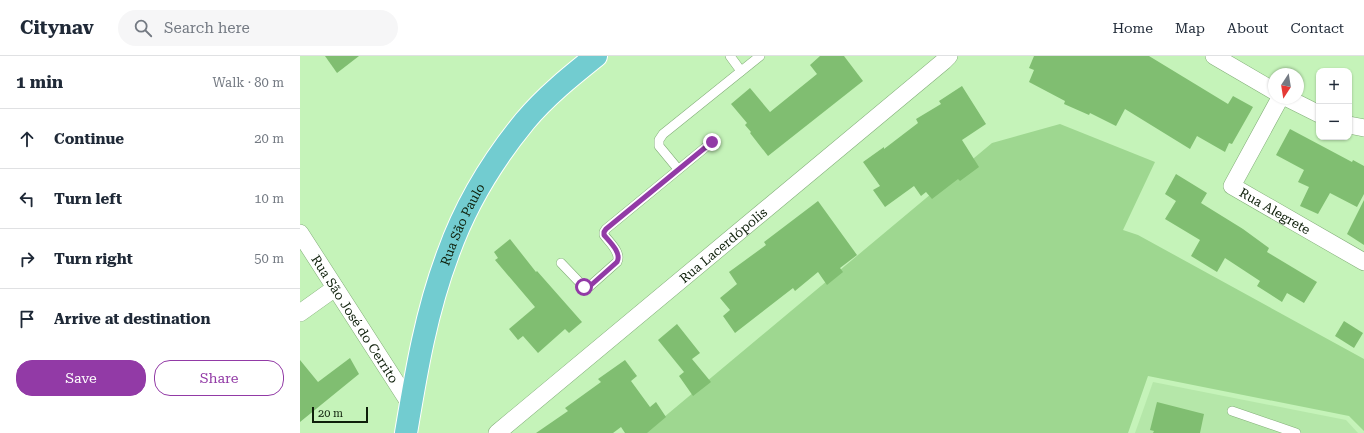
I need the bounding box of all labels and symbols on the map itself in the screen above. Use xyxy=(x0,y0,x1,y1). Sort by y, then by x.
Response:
north arrow xyxy=(1268,68,1304,104)
route end xyxy=(703,133,721,151)
street label: Rua São Paulo xyxy=(437,181,488,268)
street label: Rua Alegrete xyxy=(1237,185,1313,238)
street label: Rua Lacerdópolis xyxy=(677,205,770,286)
street label: Rua São José do Cerrito xyxy=(308,252,401,386)
route start xyxy=(575,278,593,296)
scale bar xyxy=(312,405,368,424)

